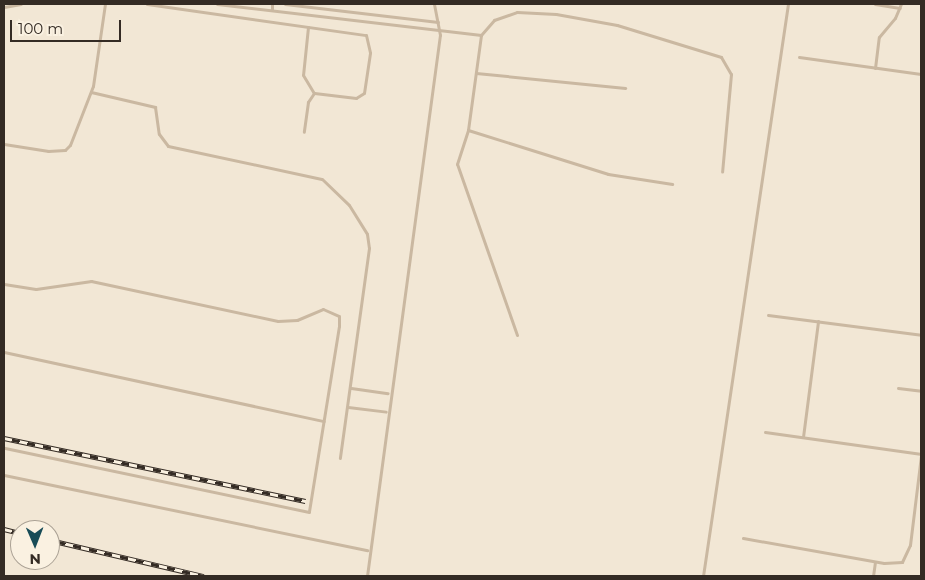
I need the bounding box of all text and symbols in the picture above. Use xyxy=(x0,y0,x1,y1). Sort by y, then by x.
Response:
scale bar xyxy=(12,10,124,42)
text: 100 m xyxy=(18,19,63,38)
north arrow xyxy=(10,520,60,570)
text: N xyxy=(29,550,41,568)

